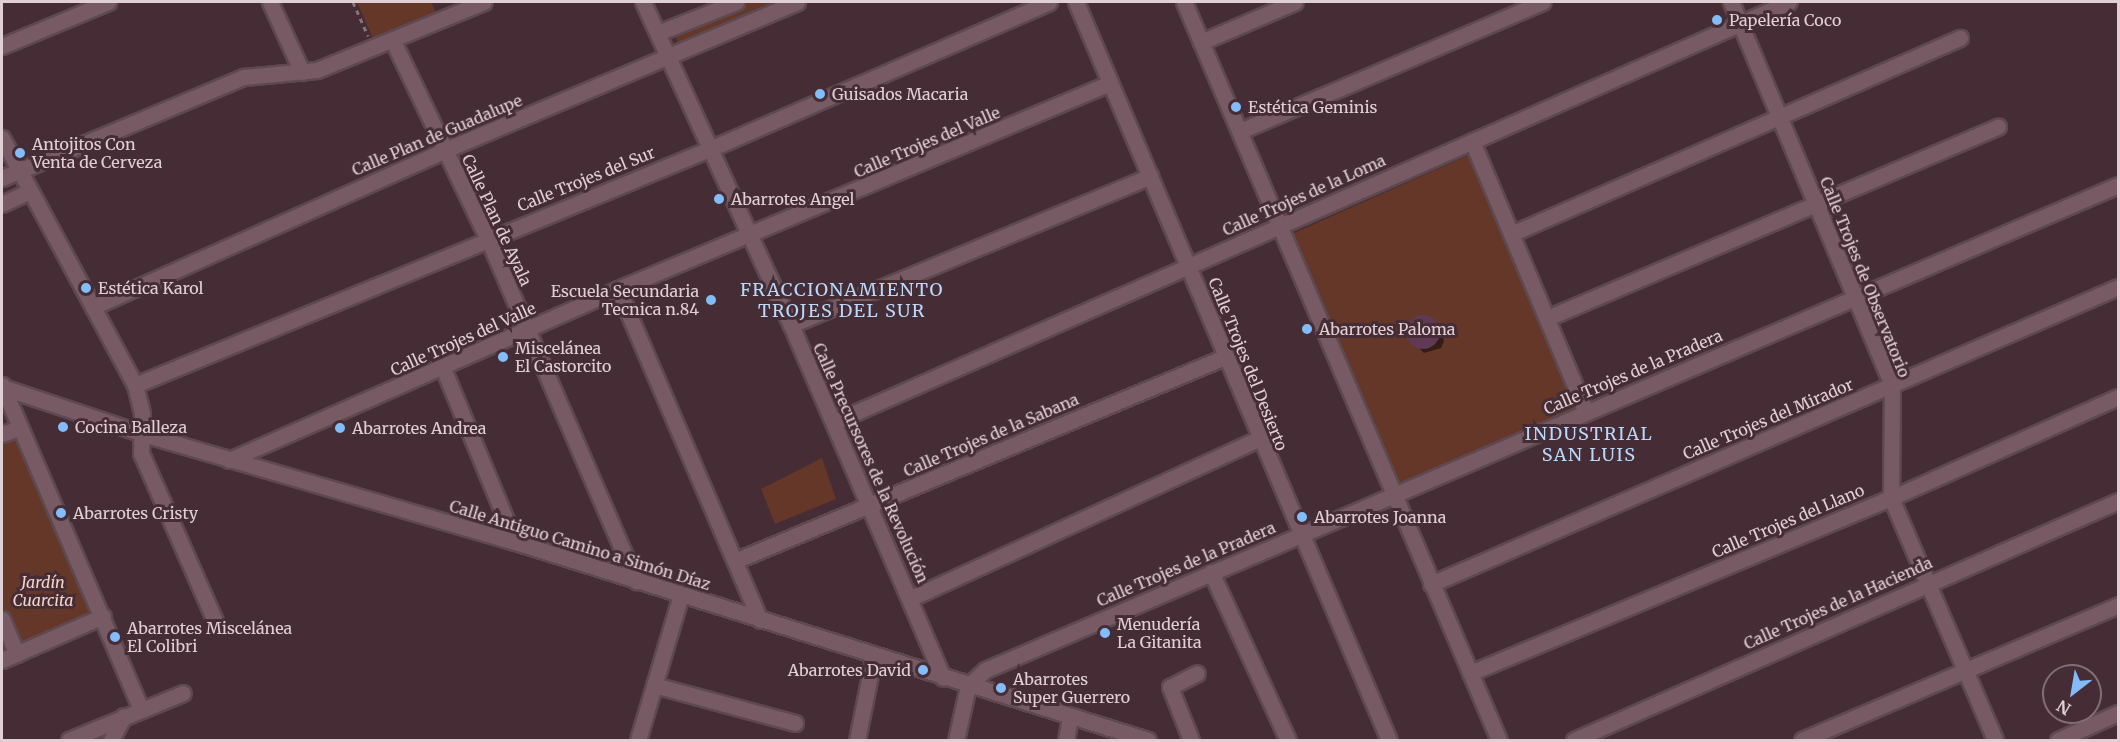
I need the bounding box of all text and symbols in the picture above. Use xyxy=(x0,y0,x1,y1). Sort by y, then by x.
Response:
place label: Papelería Coco xyxy=(1729,10,1841,30)
marker: Papelería Coco xyxy=(1710,13,1724,27)
place label: Guisados Macaria xyxy=(832,84,968,104)
marker: Guisados Macaria xyxy=(813,87,827,101)
street label: Calle Plan de Guadalupe xyxy=(349,90,525,180)
place label: Estética Geminis xyxy=(1248,97,1377,117)
marker: Estética Geminis xyxy=(1229,100,1243,114)
street label: Calle Trojes del Valle xyxy=(851,103,1003,181)
place label: Antojitos Con Venta de Cerveza xyxy=(32,134,162,172)
street label: Calle Trojes del Sur xyxy=(514,143,658,215)
marker: Antojitos Con Venta de Cerveza xyxy=(13,146,27,160)
street label: Calle Trojes de la Loma xyxy=(1219,150,1389,240)
street label: Calle Plan de Ayala xyxy=(458,151,536,289)
street label: Calle Trojes de Observatorio xyxy=(1816,174,1914,380)
place label: Abarrotes Angel xyxy=(731,189,854,209)
marker: Abarrotes Angel xyxy=(712,192,726,206)
street label: Calle Trojes del Desierto xyxy=(1205,275,1291,453)
place label: Estética Karol xyxy=(98,278,203,298)
district label: FRACCIONAMIENTO TROJES DEL SUR xyxy=(740,280,944,322)
marker: Estética Karol xyxy=(79,281,93,295)
place label: Escuela Secundaria Tecnica n.84 xyxy=(551,281,699,319)
marker: Escuela Secundaria Tecnica n.84 xyxy=(704,293,718,307)
street label: Calle Trojes del Valle xyxy=(387,298,539,380)
place label: Abarrotes Paloma xyxy=(1319,319,1455,339)
marker: Abarrotes Paloma xyxy=(1300,322,1314,336)
street label: Calle Trojes de la Pradera xyxy=(1541,326,1725,418)
place label: Miscelánea El Castorcito xyxy=(515,338,611,376)
street label: Calle Precursores de la Revolución xyxy=(809,340,933,586)
marker: Miscelánea El Castorcito xyxy=(496,350,510,364)
street label: Calle Trojes del Mirador xyxy=(1680,374,1856,464)
street label: Calle Trojes de la Sabana xyxy=(901,389,1081,481)
place label: Cocina Balleza xyxy=(75,417,187,437)
place label: Abarrotes Andrea xyxy=(352,418,486,438)
marker: Cocina Balleza xyxy=(56,420,70,434)
marker: Abarrotes Andrea xyxy=(333,421,347,435)
district label: INDUSTRIAL SAN LUIS xyxy=(1525,424,1653,466)
street label: Calle Trojes del Llano xyxy=(1709,480,1867,562)
street label: Calle Antiguo Camino a Simón Díaz xyxy=(447,496,713,594)
place label: Abarrotes Cristy xyxy=(73,503,198,523)
marker: Abarrotes Cristy xyxy=(54,506,68,520)
place label: Abarrotes Joanna xyxy=(1314,507,1446,527)
marker: Abarrotes Joanna xyxy=(1295,510,1309,524)
street label: Calle Trojes de la Pradera xyxy=(1094,518,1278,610)
street label: Calle Trojes de la Hacienda xyxy=(1741,553,1935,653)
park label: Jardín Cuarcita xyxy=(12,572,74,610)
place label: Menudería La Gitanita xyxy=(1117,614,1202,652)
place label: Abarrotes Miscelánea El Colibri xyxy=(127,618,292,656)
marker: Menudería La Gitanita xyxy=(1098,626,1112,640)
marker: Abarrotes Miscelánea El Colibri xyxy=(108,630,122,644)
place label: Abarrotes David xyxy=(788,660,911,680)
marker: Abarrotes David xyxy=(916,663,930,677)
north arrow xyxy=(2042,664,2102,724)
place label: Abarrotes Super Guerrero xyxy=(1013,669,1130,707)
marker: Abarrotes Super Guerrero xyxy=(994,681,1008,695)
text: N xyxy=(2053,696,2074,720)

